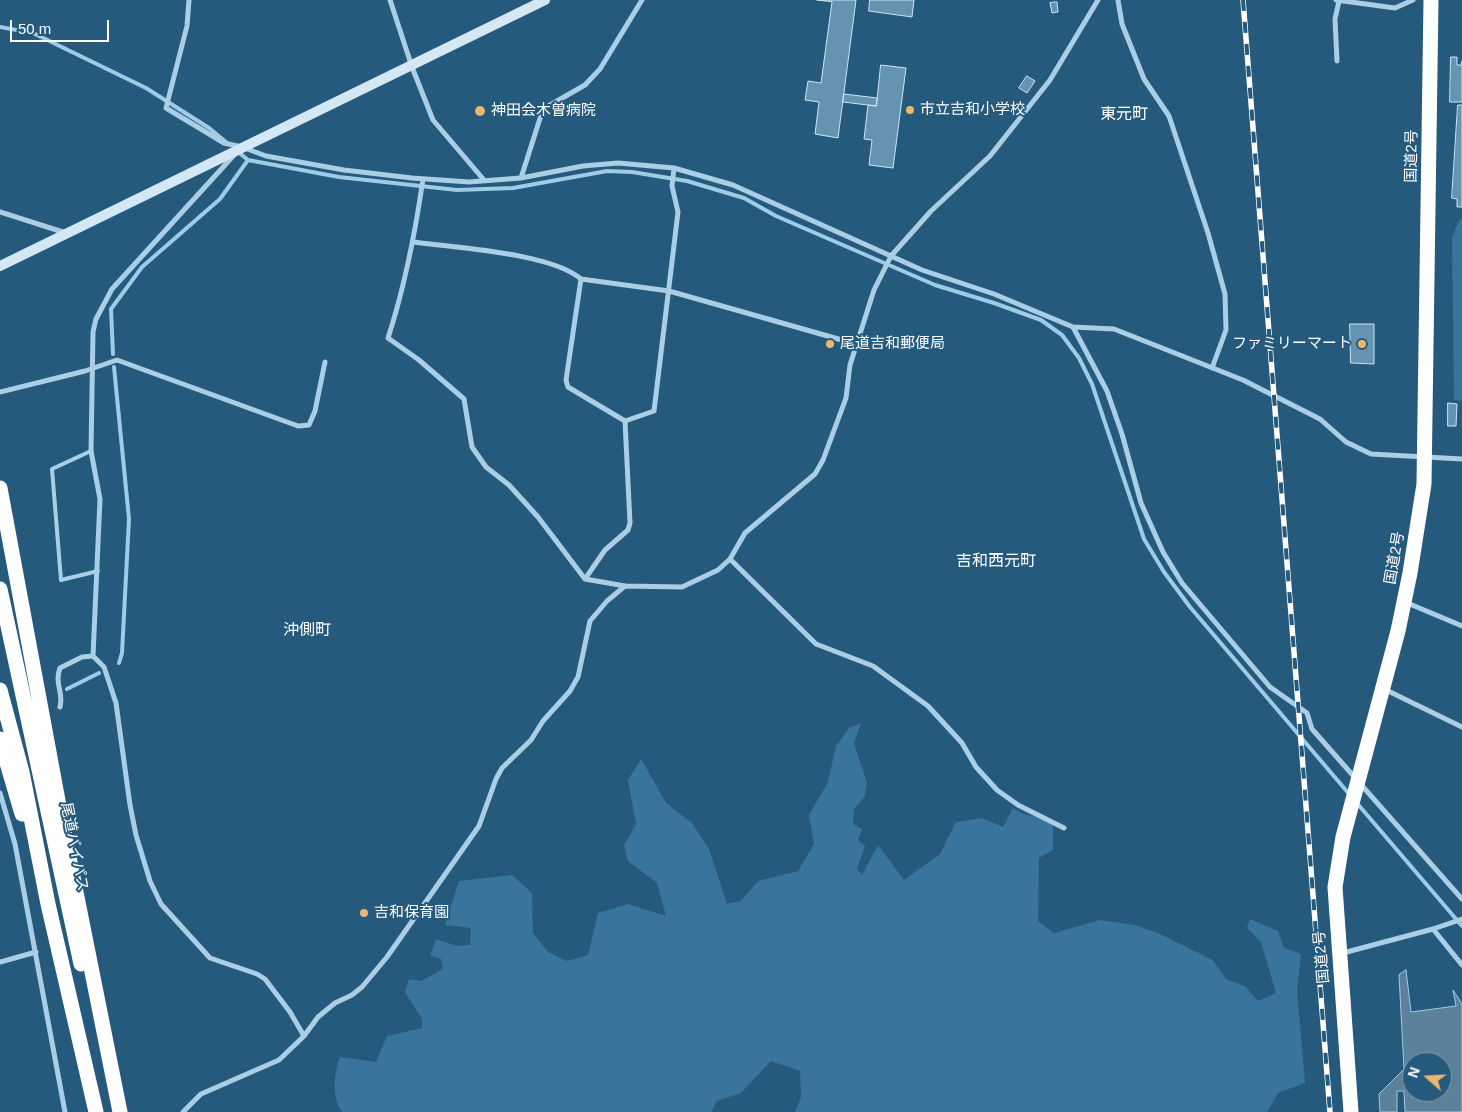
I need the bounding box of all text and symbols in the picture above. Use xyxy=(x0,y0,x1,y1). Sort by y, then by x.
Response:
scale bar xyxy=(12,10,111,42)
text: 50 m xyxy=(18,20,51,37)
place label: 市立吉和小学校 xyxy=(920,101,1025,119)
place label: 神田会木曽病院 xyxy=(491,102,596,120)
marker: 神田会木曽病院 xyxy=(473,104,487,118)
marker: 市立吉和小学校 xyxy=(904,104,916,116)
district label: 東元町 xyxy=(1100,105,1148,125)
street label: 国道2号 xyxy=(1403,129,1421,183)
place label: 尾道吉和郵便局 xyxy=(840,335,945,353)
place label: ファミリーマート xyxy=(1232,335,1352,353)
marker: 尾道吉和郵便局 xyxy=(824,338,836,350)
marker: ファミリーマート xyxy=(1356,338,1368,350)
street label: 国道2号 xyxy=(1382,530,1408,586)
district label: 吉和西元町 xyxy=(956,552,1036,572)
district label: 沖側町 xyxy=(283,621,331,641)
street label: 尾道バイパス xyxy=(57,801,91,893)
place label: 吉和保育園 xyxy=(374,904,449,922)
marker: 吉和保育園 xyxy=(358,907,370,919)
street label: 国道2号 xyxy=(1311,930,1333,984)
north arrow xyxy=(1402,1052,1452,1102)
text: N xyxy=(1405,1065,1423,1080)

